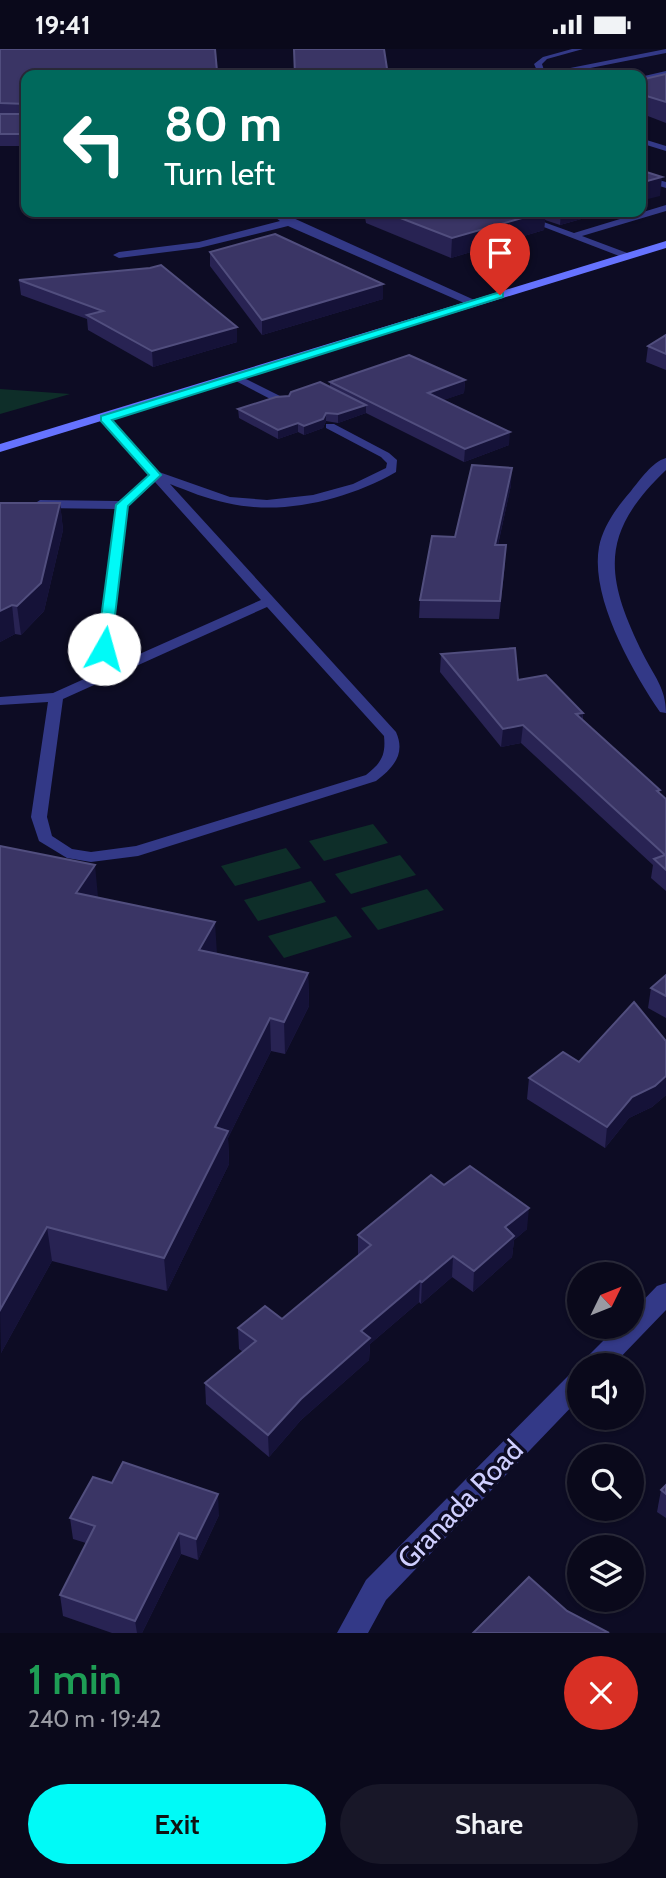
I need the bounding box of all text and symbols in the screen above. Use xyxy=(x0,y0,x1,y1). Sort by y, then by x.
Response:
text: 19:41 xyxy=(35,9,91,41)
text: 80 m xyxy=(164,94,282,153)
icon: left xyxy=(49,98,140,189)
text: Turn left xyxy=(164,154,275,193)
pin xyxy=(470,223,530,295)
icon: arrive xyxy=(481,234,519,272)
position arrow xyxy=(67,612,141,686)
north arrow xyxy=(567,1262,644,1339)
map controls xyxy=(567,1262,644,1612)
button: sound xyxy=(567,1353,644,1430)
street label: Granada Road xyxy=(390,1433,530,1575)
button: search xyxy=(567,1444,644,1521)
button: layers xyxy=(567,1535,644,1612)
text: 1 min xyxy=(28,1653,122,1705)
button: close xyxy=(564,1656,638,1730)
text: 240 m · 19:42 xyxy=(28,1705,161,1733)
button: Exit xyxy=(28,1784,326,1864)
button: Share xyxy=(340,1784,638,1864)

